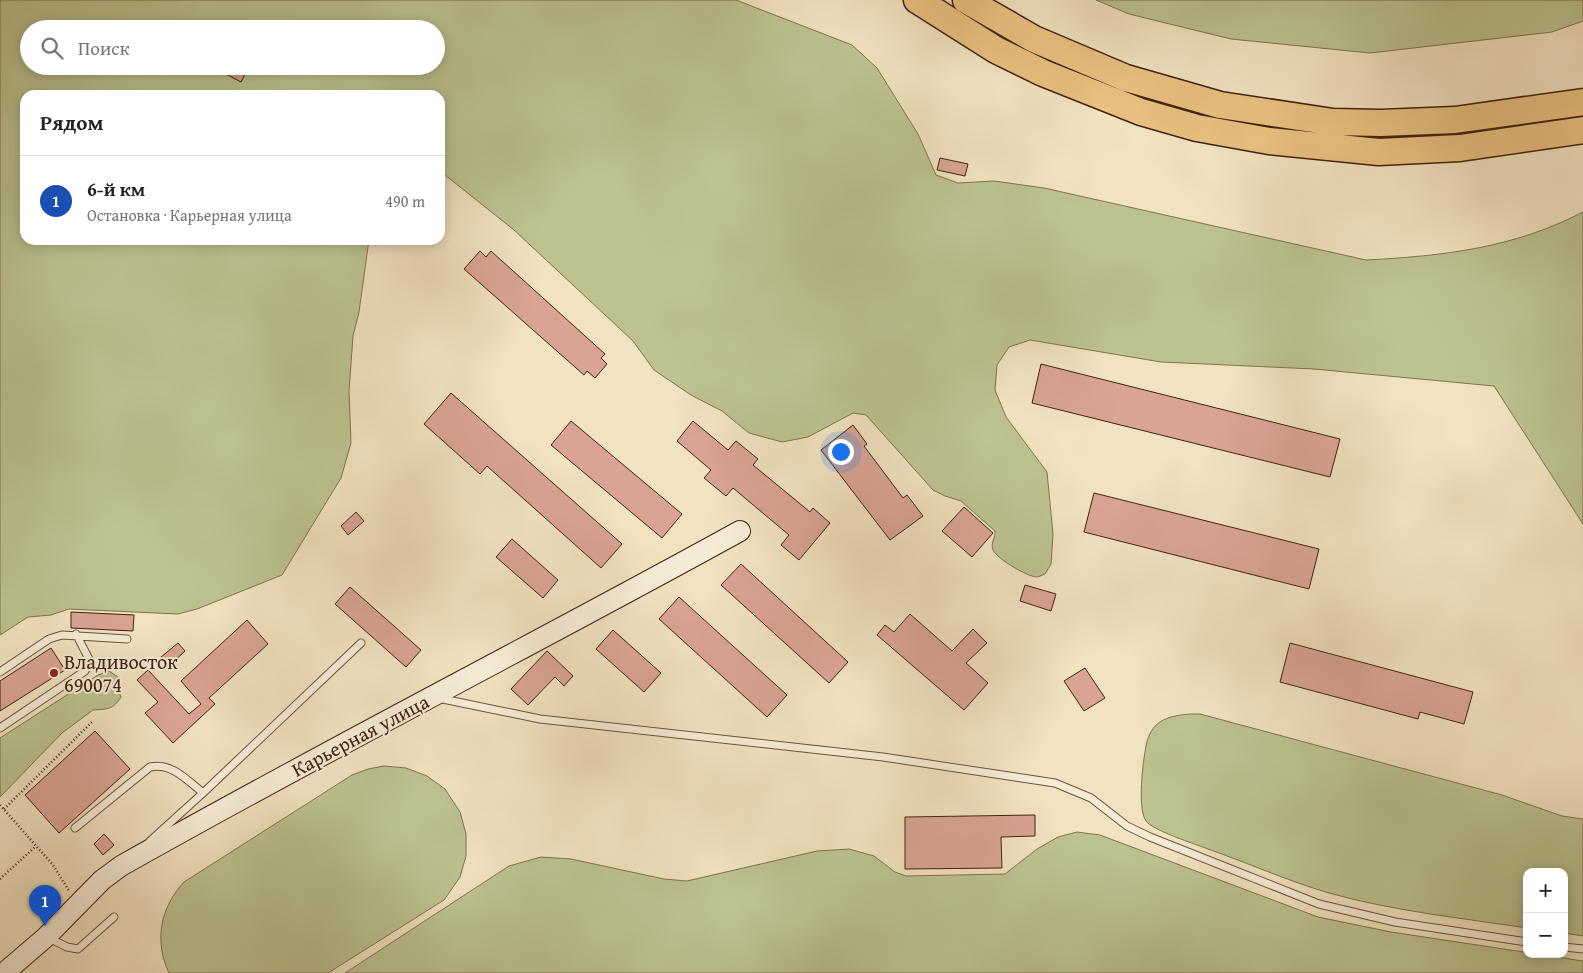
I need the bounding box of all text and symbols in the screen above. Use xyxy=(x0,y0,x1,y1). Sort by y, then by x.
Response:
search box xyxy=(20,20,445,75)
icon: search xyxy=(38,34,66,62)
text: Поиск xyxy=(78,34,130,62)
text: Рядом xyxy=(40,107,103,138)
text: 6-й км xyxy=(87,175,145,203)
text: 1 xyxy=(52,189,60,213)
text: 490 m xyxy=(385,189,425,213)
text: Остановка · Карьерная улица xyxy=(87,203,292,227)
your location xyxy=(828,439,854,465)
place label: Владивосток 690074 xyxy=(64,647,178,699)
marker: Владивосток 690074 xyxy=(48,667,60,679)
street label: Карьерная улица xyxy=(286,686,434,783)
map controls xyxy=(1523,868,1568,958)
button: + xyxy=(1523,868,1568,913)
pin: 1 xyxy=(29,885,61,926)
button: − xyxy=(1523,913,1568,958)

